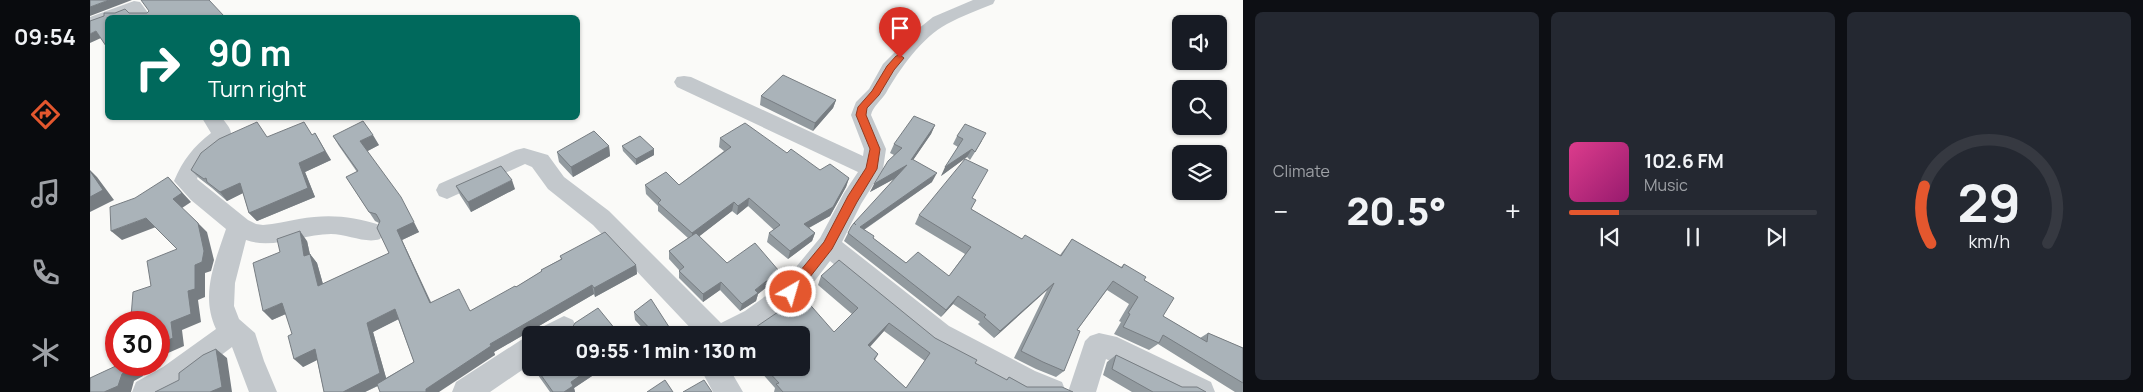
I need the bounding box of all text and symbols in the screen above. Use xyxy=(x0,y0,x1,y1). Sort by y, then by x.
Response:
pin xyxy=(879,7,921,58)
icon: arrive xyxy=(886,14,914,42)
map controls xyxy=(1172,15,1227,200)
button: sound xyxy=(1172,15,1227,70)
text: 09:54 xyxy=(14,22,76,52)
text: 90 m xyxy=(208,29,291,77)
icon: right xyxy=(125,35,190,100)
text: Turn right xyxy=(208,74,306,104)
button: search xyxy=(1172,80,1227,135)
icon: directions xyxy=(28,97,63,132)
button: layers xyxy=(1172,145,1227,200)
text: 102.6 FM xyxy=(1644,148,1724,174)
text: Climate xyxy=(1273,160,1330,182)
text: 29 xyxy=(1957,167,2021,238)
text: Music xyxy=(1644,174,1688,196)
icon: music xyxy=(28,176,63,211)
text: 20.5° xyxy=(1346,184,1447,236)
text: − xyxy=(1273,192,1288,230)
text: + xyxy=(1505,192,1521,230)
icon: previous xyxy=(1596,223,1624,251)
icon: pause xyxy=(1679,223,1707,251)
icon: next xyxy=(1762,223,1790,251)
text: km/h xyxy=(1968,229,2010,253)
icon: phone xyxy=(28,255,63,290)
position arrow xyxy=(764,265,816,317)
speed limit sign: 30 xyxy=(105,311,170,376)
icon: climate xyxy=(28,335,63,370)
text: 09:55 · 1 min · 130 m xyxy=(575,338,757,364)

